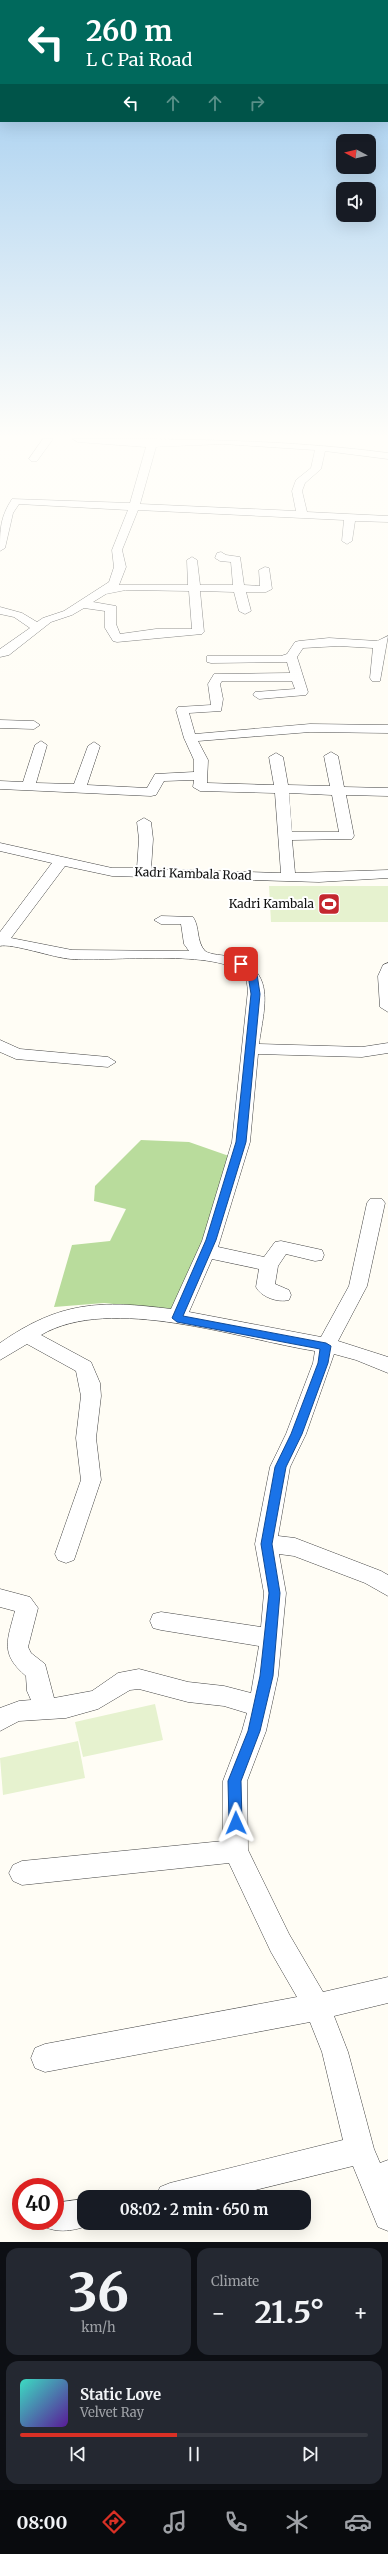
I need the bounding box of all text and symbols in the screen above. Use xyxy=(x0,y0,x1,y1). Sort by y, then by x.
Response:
text: 260 m xyxy=(86,13,172,49)
icon: left xyxy=(20,16,72,68)
text: L C Pai Road xyxy=(86,48,192,71)
icon: left xyxy=(120,92,142,114)
icon: ahead xyxy=(162,92,184,114)
icon: ahead xyxy=(204,92,226,114)
icon: right xyxy=(246,92,268,114)
north arrow xyxy=(336,134,376,174)
map controls xyxy=(336,134,376,222)
button: sound xyxy=(336,182,376,222)
street label: Kadri Kambala Road xyxy=(134,864,252,883)
sports icon: Kadri Kambala xyxy=(316,891,342,917)
place label: Kadri Kambala xyxy=(229,896,315,911)
pin xyxy=(224,947,258,981)
icon: arrive xyxy=(230,953,252,975)
position arrow xyxy=(215,1802,257,1844)
speed limit sign: 40 xyxy=(12,2178,64,2230)
text: 08:02 · 2 min · 650 m xyxy=(120,2200,268,2219)
text: 36 xyxy=(68,2260,129,2325)
text: Climate xyxy=(211,2273,259,2290)
text: 21.5° xyxy=(255,2293,324,2331)
text: − xyxy=(211,2299,226,2327)
text: + xyxy=(353,2299,368,2327)
text: km/h xyxy=(81,2319,116,2336)
text: Static Love xyxy=(80,2385,161,2404)
text: Velvet Ray xyxy=(80,2404,144,2421)
icon: previous xyxy=(67,2443,89,2465)
icon: pause xyxy=(183,2443,205,2465)
icon: next xyxy=(299,2443,321,2465)
icon: directions xyxy=(100,2508,128,2536)
icon: music xyxy=(161,2508,189,2536)
icon: phone xyxy=(222,2508,250,2536)
icon: climate xyxy=(283,2508,311,2536)
icon: car xyxy=(344,2508,372,2536)
text: 08:00 xyxy=(16,2511,67,2534)

